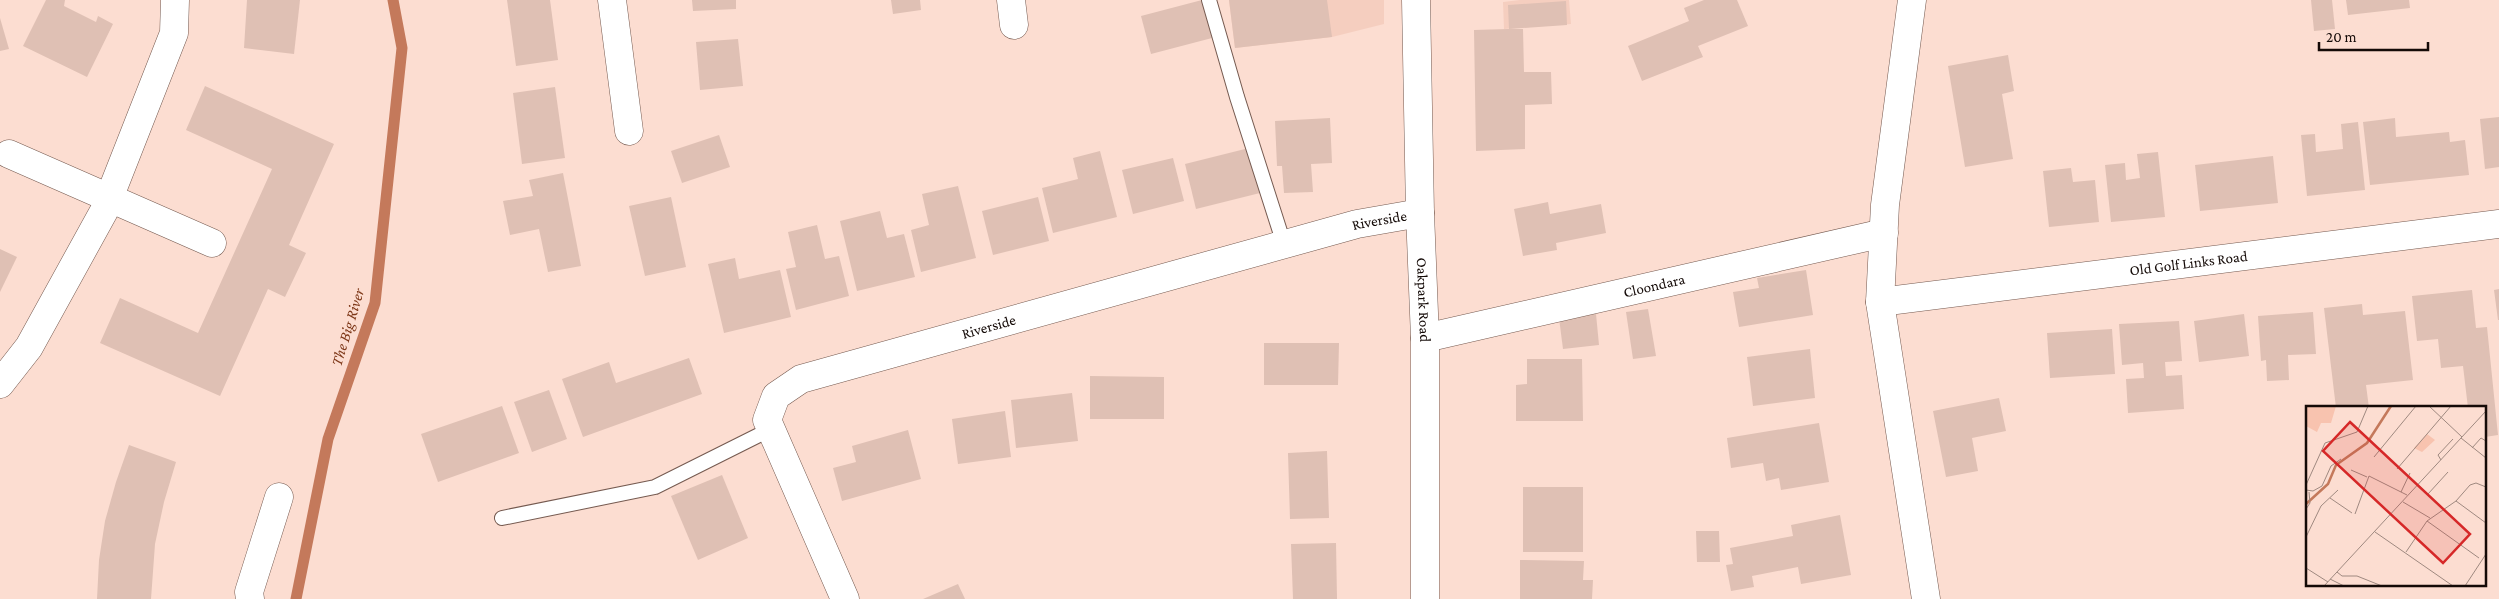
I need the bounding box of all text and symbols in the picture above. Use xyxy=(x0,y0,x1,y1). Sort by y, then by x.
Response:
scale bar xyxy=(2319,20,2428,52)
text: 20 m xyxy=(2326,29,2357,45)
street label: Riverside xyxy=(1350,207,1408,233)
street label: Old Golf Links Road xyxy=(2129,248,2249,278)
street label: Oakpark Road xyxy=(1414,257,1433,342)
street label: Cloondara xyxy=(1622,271,1686,300)
water label: The Big River xyxy=(328,286,368,368)
street label: Riverside xyxy=(960,311,1018,342)
inset map xyxy=(2306,406,2486,586)

